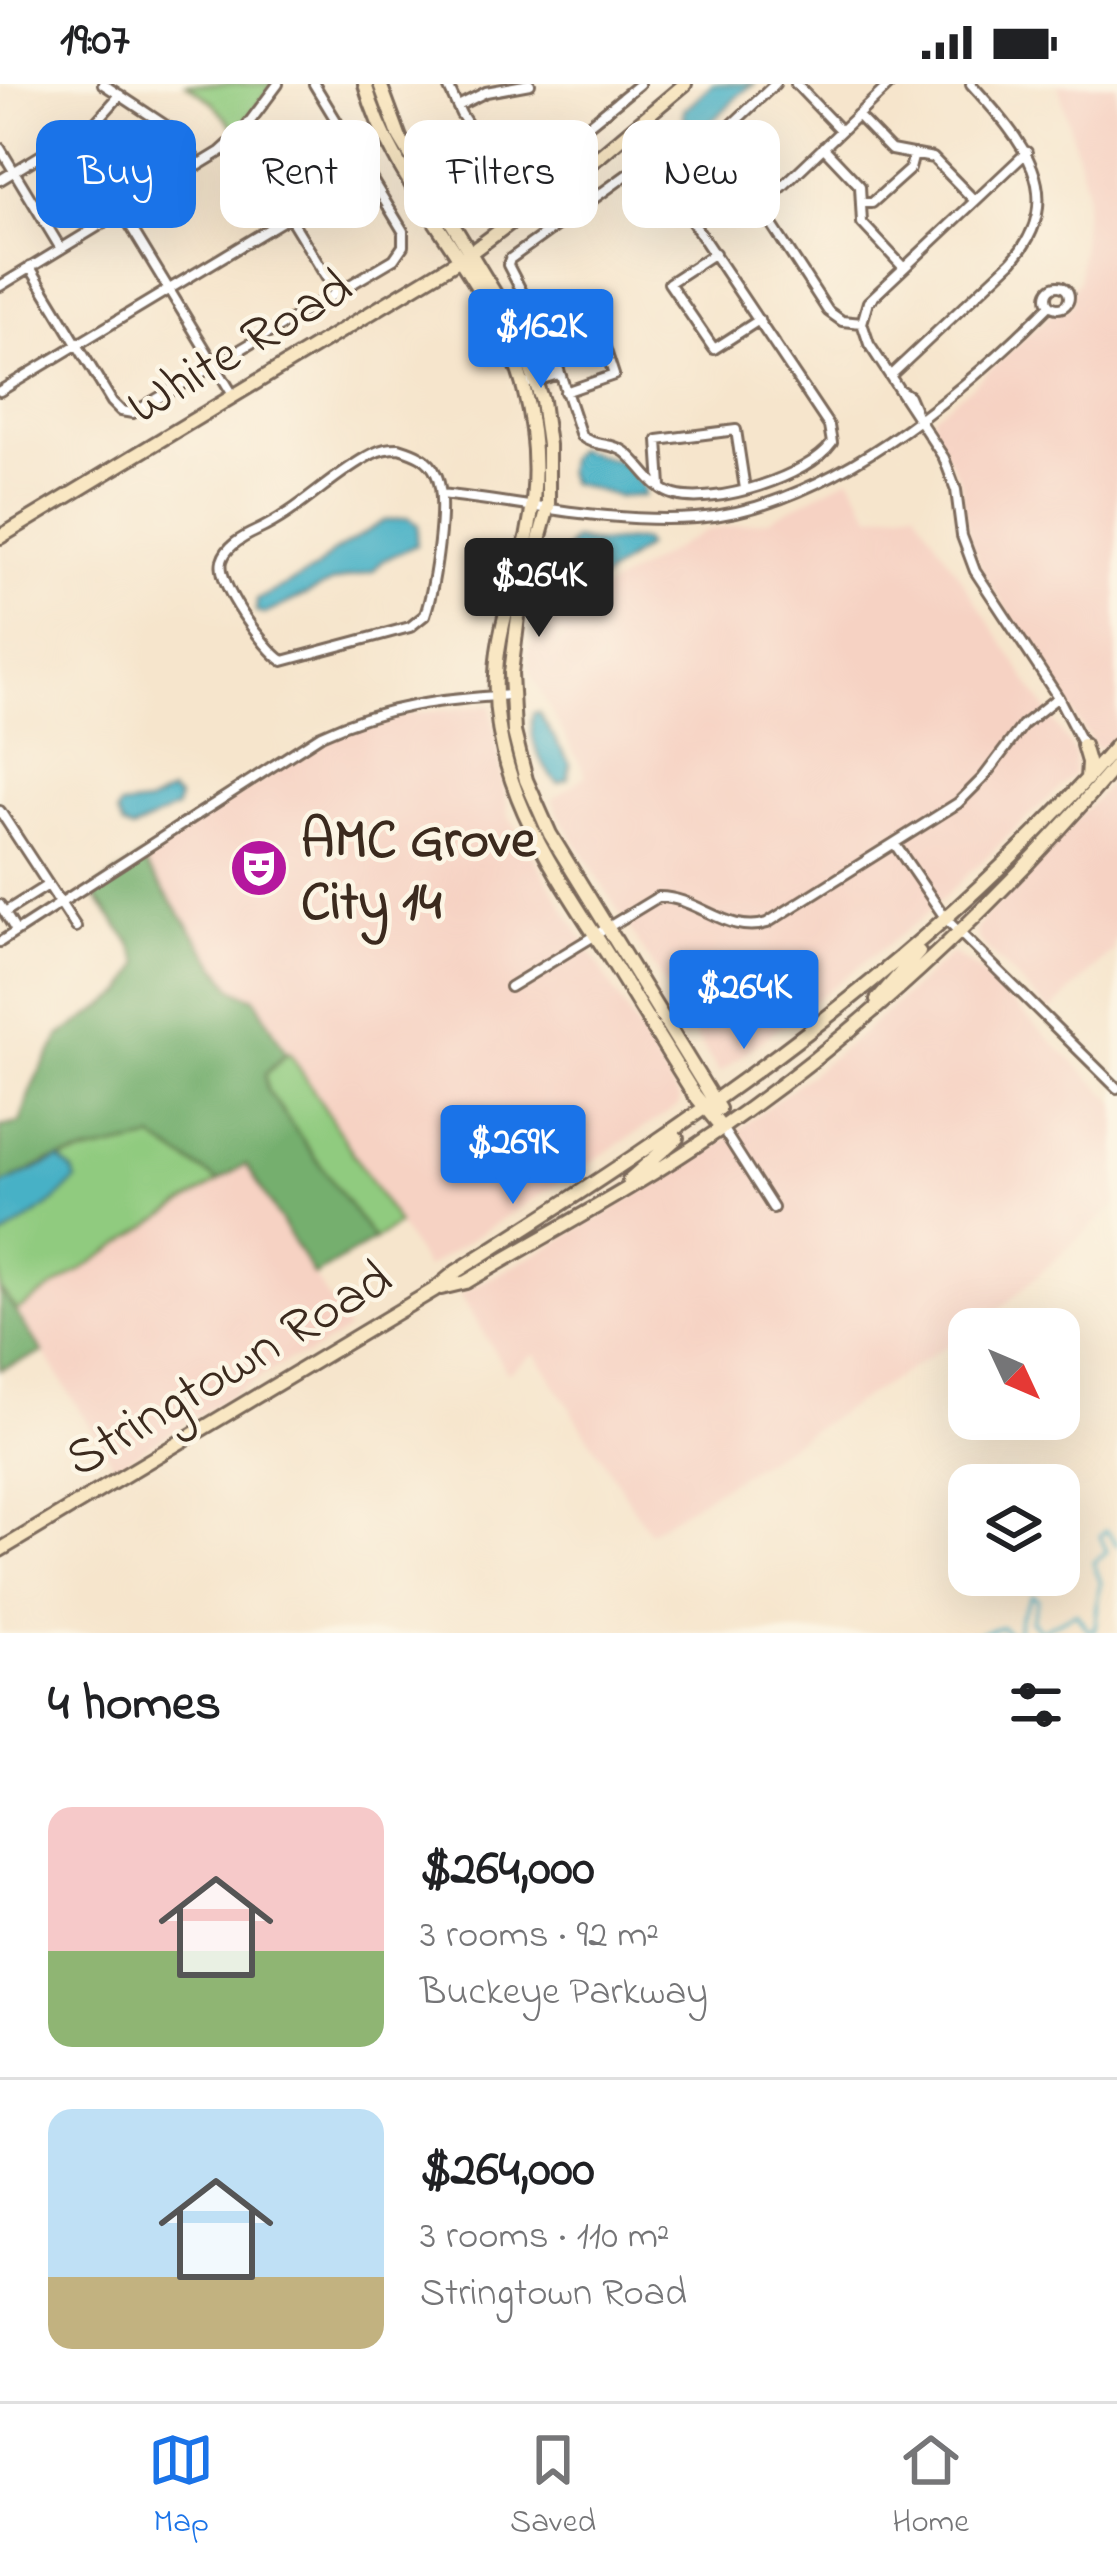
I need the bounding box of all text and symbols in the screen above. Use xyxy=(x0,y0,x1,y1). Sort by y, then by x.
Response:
text: 19:07 xyxy=(60,9,130,75)
chip: Buy xyxy=(36,120,196,228)
chip: Rent xyxy=(220,120,380,228)
chip: Filters xyxy=(404,120,598,228)
chip: New xyxy=(622,120,780,228)
street label: White Road xyxy=(114,251,369,447)
pin: $162K xyxy=(457,289,625,391)
text: $162K xyxy=(495,299,587,356)
pin: $264K xyxy=(455,538,623,640)
text: $264K xyxy=(491,548,587,605)
place label: AMC Grove City 14 xyxy=(301,804,537,945)
theatre icon: AMC Grove City 14 xyxy=(228,837,290,899)
pin: $264K xyxy=(660,950,828,1052)
text: $264K xyxy=(696,960,792,1017)
pin: $269K xyxy=(429,1105,597,1207)
text: $269K xyxy=(468,1115,558,1172)
street label: Stringtown Road xyxy=(52,1243,409,1501)
north arrow xyxy=(948,1308,1080,1440)
map controls xyxy=(948,1308,1080,1596)
button: layers xyxy=(948,1464,1080,1596)
text: 4 homes xyxy=(48,1668,221,1743)
icon: filters xyxy=(1003,1672,1069,1738)
text: $264,000 xyxy=(420,1833,595,1908)
icon: home xyxy=(144,1855,288,1999)
text: 3 rooms · 92 m² xyxy=(420,1908,659,1965)
text: Buckeye Parkway xyxy=(420,1965,708,2022)
text: $264,000 xyxy=(420,2134,595,2209)
icon: home xyxy=(144,2157,288,2301)
text: 3 rooms · 110 m² xyxy=(420,2209,670,2266)
text: Stringtown Road xyxy=(420,2266,687,2323)
tab: Map xyxy=(148,2427,214,2547)
tab: Saved xyxy=(510,2427,596,2547)
tab: Home xyxy=(892,2427,969,2547)

